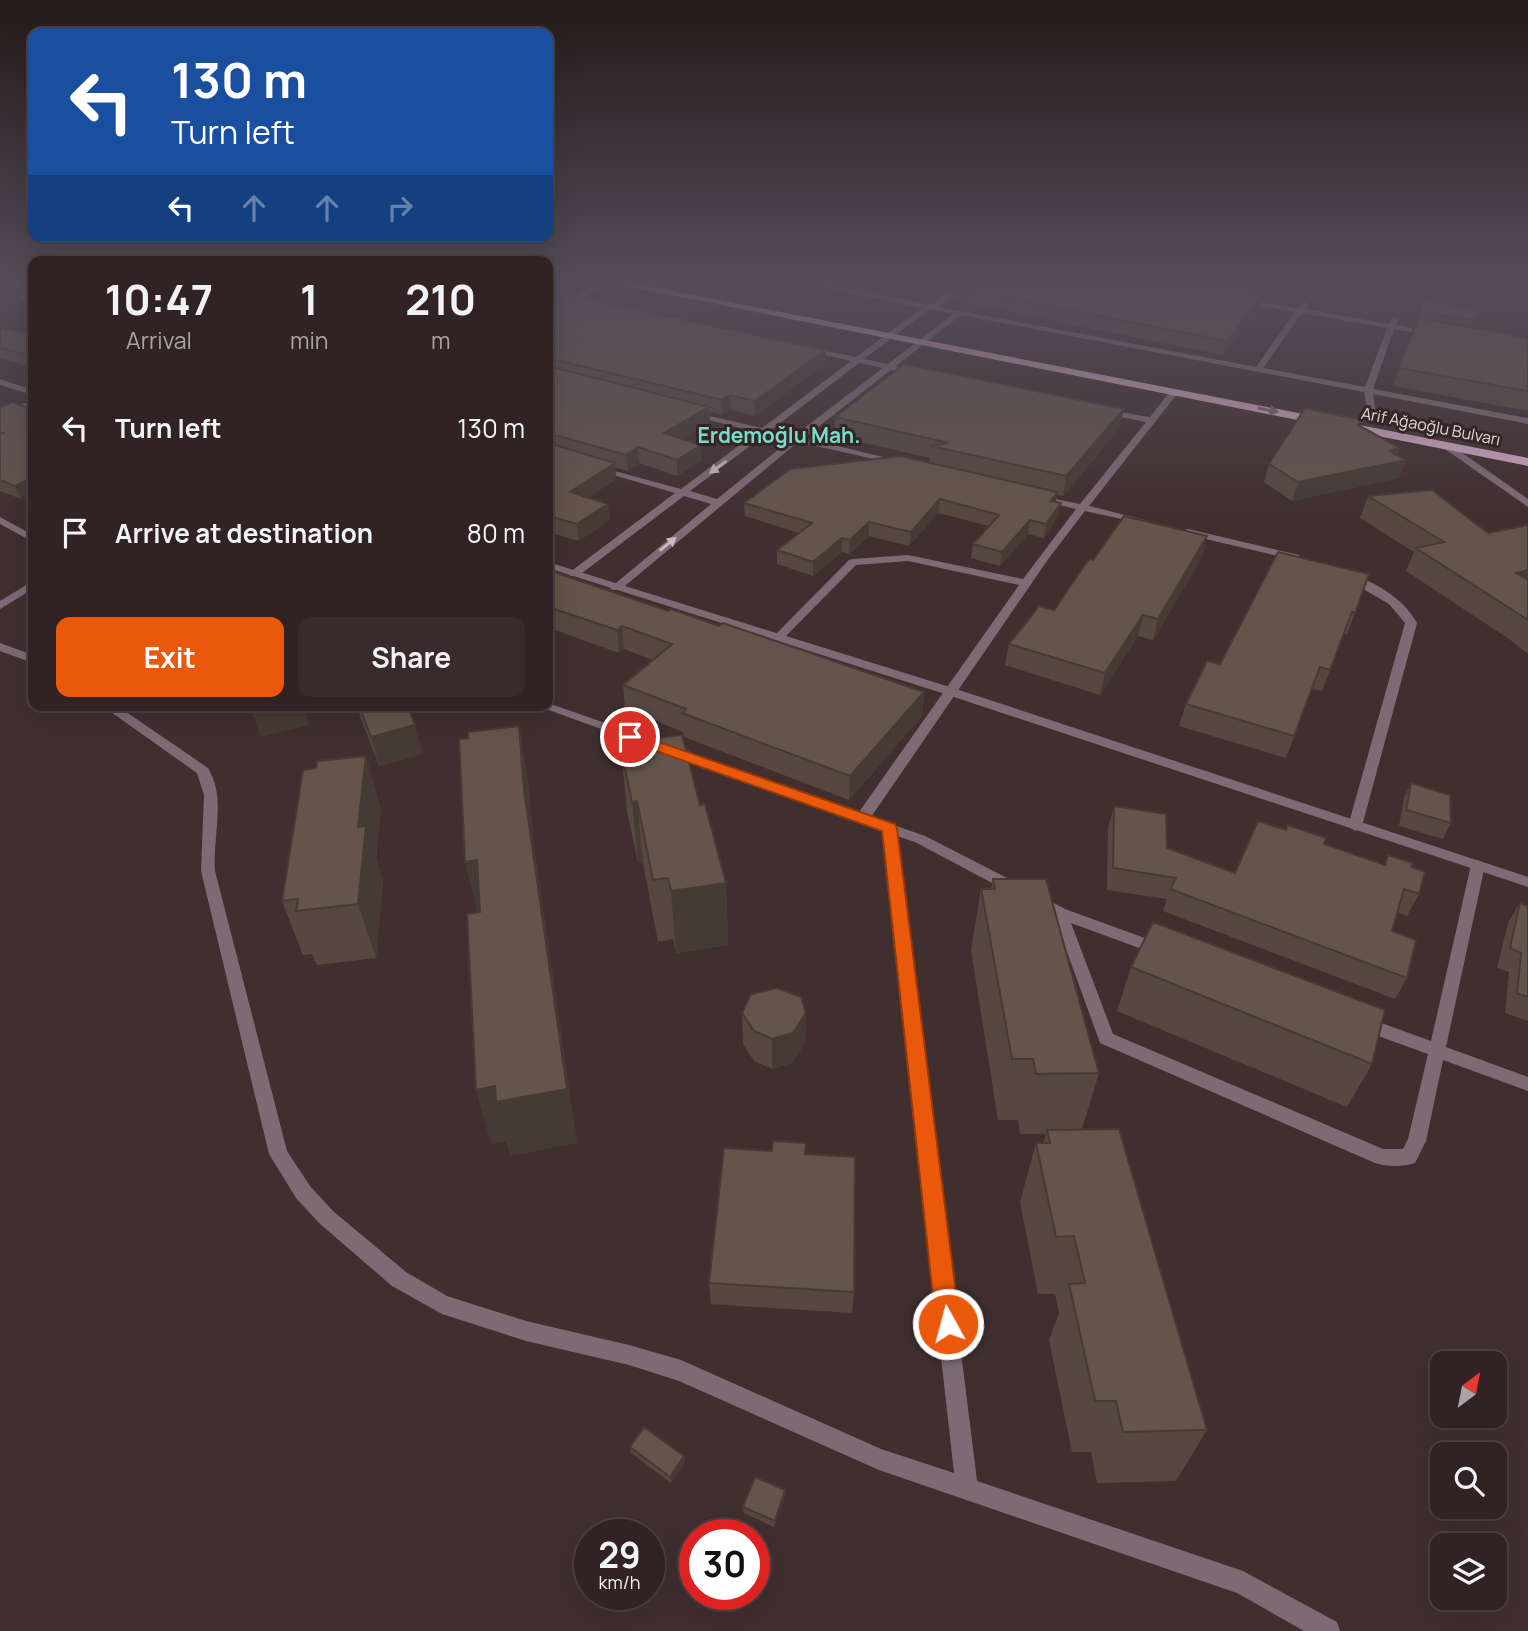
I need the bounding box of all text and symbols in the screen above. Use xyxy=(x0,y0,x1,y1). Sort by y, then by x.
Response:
text: 130 m xyxy=(171,46,307,113)
icon: left xyxy=(56,56,147,147)
text: Turn left xyxy=(171,110,295,154)
icon: left xyxy=(162,189,200,227)
icon: ahead xyxy=(235,189,273,227)
icon: ahead xyxy=(308,189,346,227)
icon: right xyxy=(381,189,419,227)
text: 10:47 xyxy=(105,270,213,328)
text: 1 xyxy=(300,270,318,328)
text: 210 xyxy=(405,270,476,328)
text: Arrival xyxy=(126,324,192,356)
text: min xyxy=(290,324,328,356)
text: m xyxy=(431,324,450,356)
street label: Arif Ağaoğlu Bulvarı xyxy=(1359,402,1503,450)
one-way arrow xyxy=(1257,405,1279,416)
icon: left xyxy=(56,409,94,447)
text: Turn left xyxy=(115,410,222,446)
text: 130 m xyxy=(457,410,525,446)
district label: Erdemoğlu Mah. xyxy=(697,421,861,449)
one-way arrow xyxy=(709,460,727,474)
icon: arrive xyxy=(56,514,94,552)
text: Arrive at destination xyxy=(115,515,373,551)
text: 80 m xyxy=(467,515,525,551)
one-way arrow xyxy=(659,537,677,552)
button: Exit xyxy=(56,617,284,697)
button: Share xyxy=(298,617,525,697)
pin xyxy=(600,707,660,767)
icon: arrive xyxy=(611,718,649,756)
position arrow xyxy=(911,1287,985,1361)
north arrow xyxy=(1430,1351,1507,1428)
map controls xyxy=(1430,1351,1507,1610)
button: search xyxy=(1430,1442,1507,1519)
speed limit sign: 30 xyxy=(679,1519,770,1610)
text: 29 xyxy=(598,1531,641,1579)
button: layers xyxy=(1430,1533,1507,1610)
text: km/h xyxy=(599,1570,640,1594)

